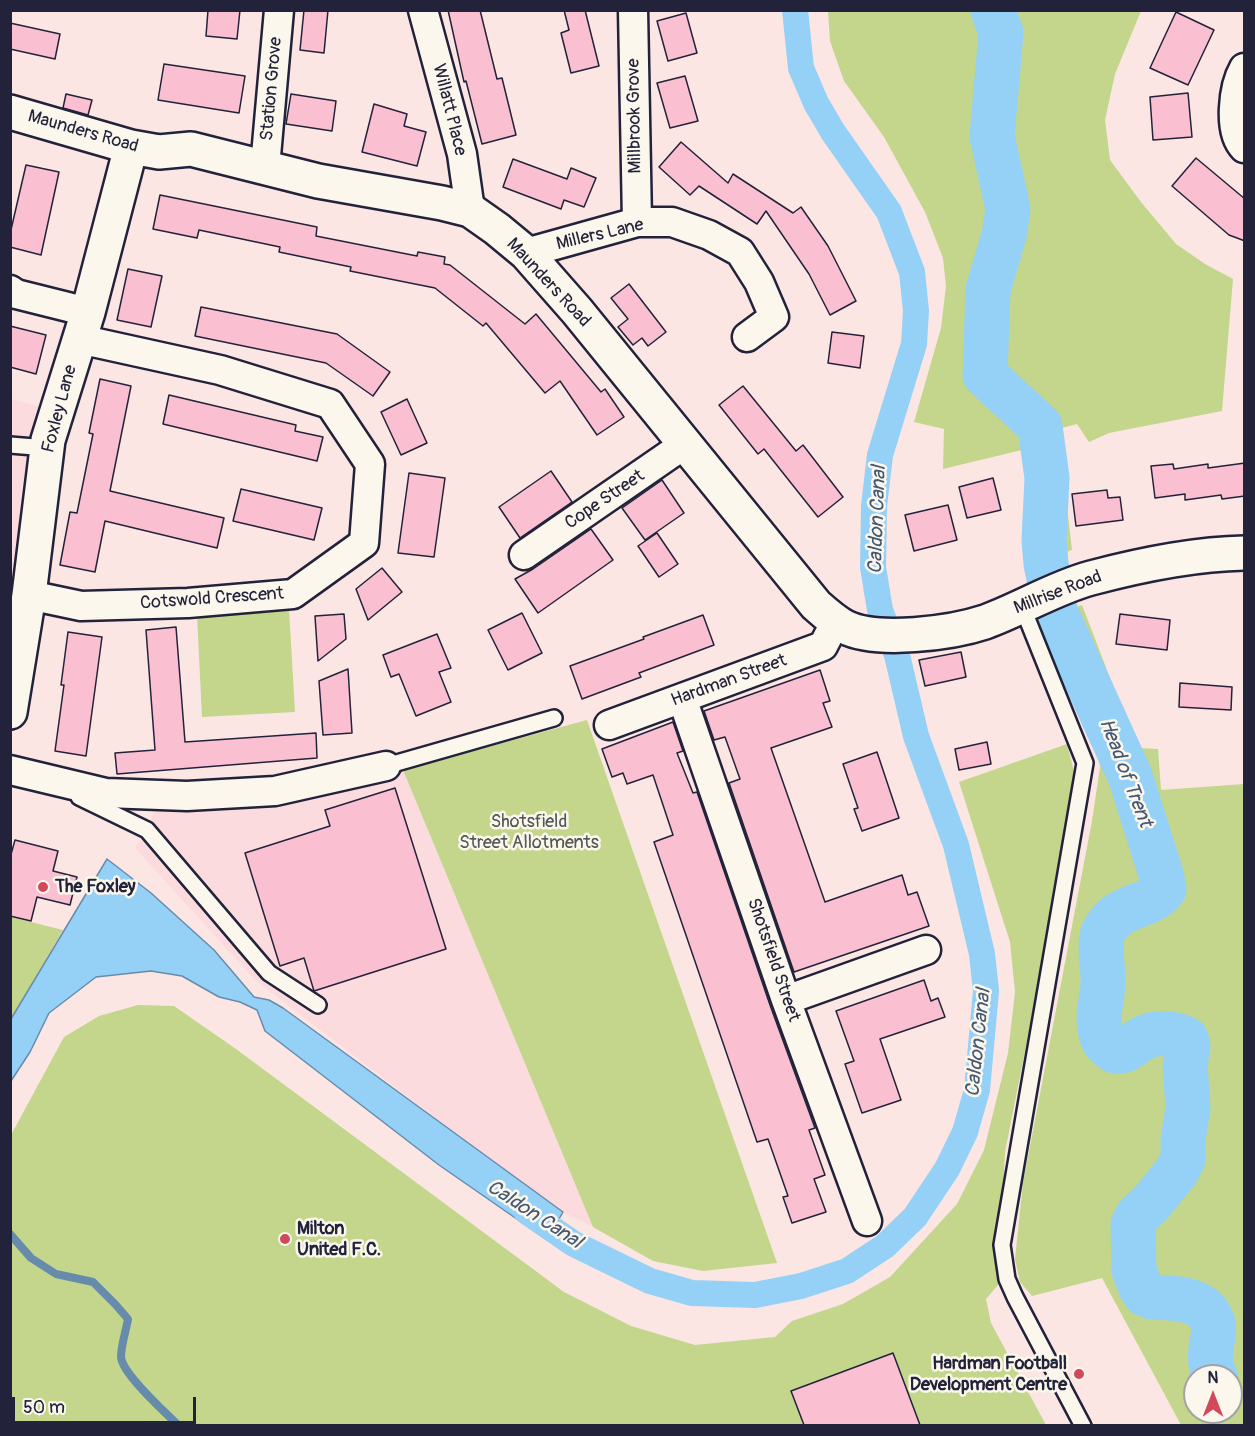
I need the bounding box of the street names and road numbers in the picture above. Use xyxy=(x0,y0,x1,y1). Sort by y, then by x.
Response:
street label: Station Grove xyxy=(257,36,287,142)
street label: Millbrook Grove xyxy=(623,58,647,174)
street label: Willatt Place xyxy=(427,62,471,158)
street label: Maunders Road xyxy=(25,106,141,158)
street label: Millers Lane xyxy=(554,214,646,256)
street label: Maunders Road xyxy=(501,234,595,332)
street label: Foxley Lane xyxy=(38,363,82,455)
street label: Cope Street xyxy=(561,466,649,534)
street label: Millrise Road xyxy=(1011,566,1105,620)
street label: Cotswold Crescent xyxy=(139,583,285,615)
street label: Hardman Street xyxy=(668,650,790,712)
street label: Shotsfield Street xyxy=(742,895,804,1025)

